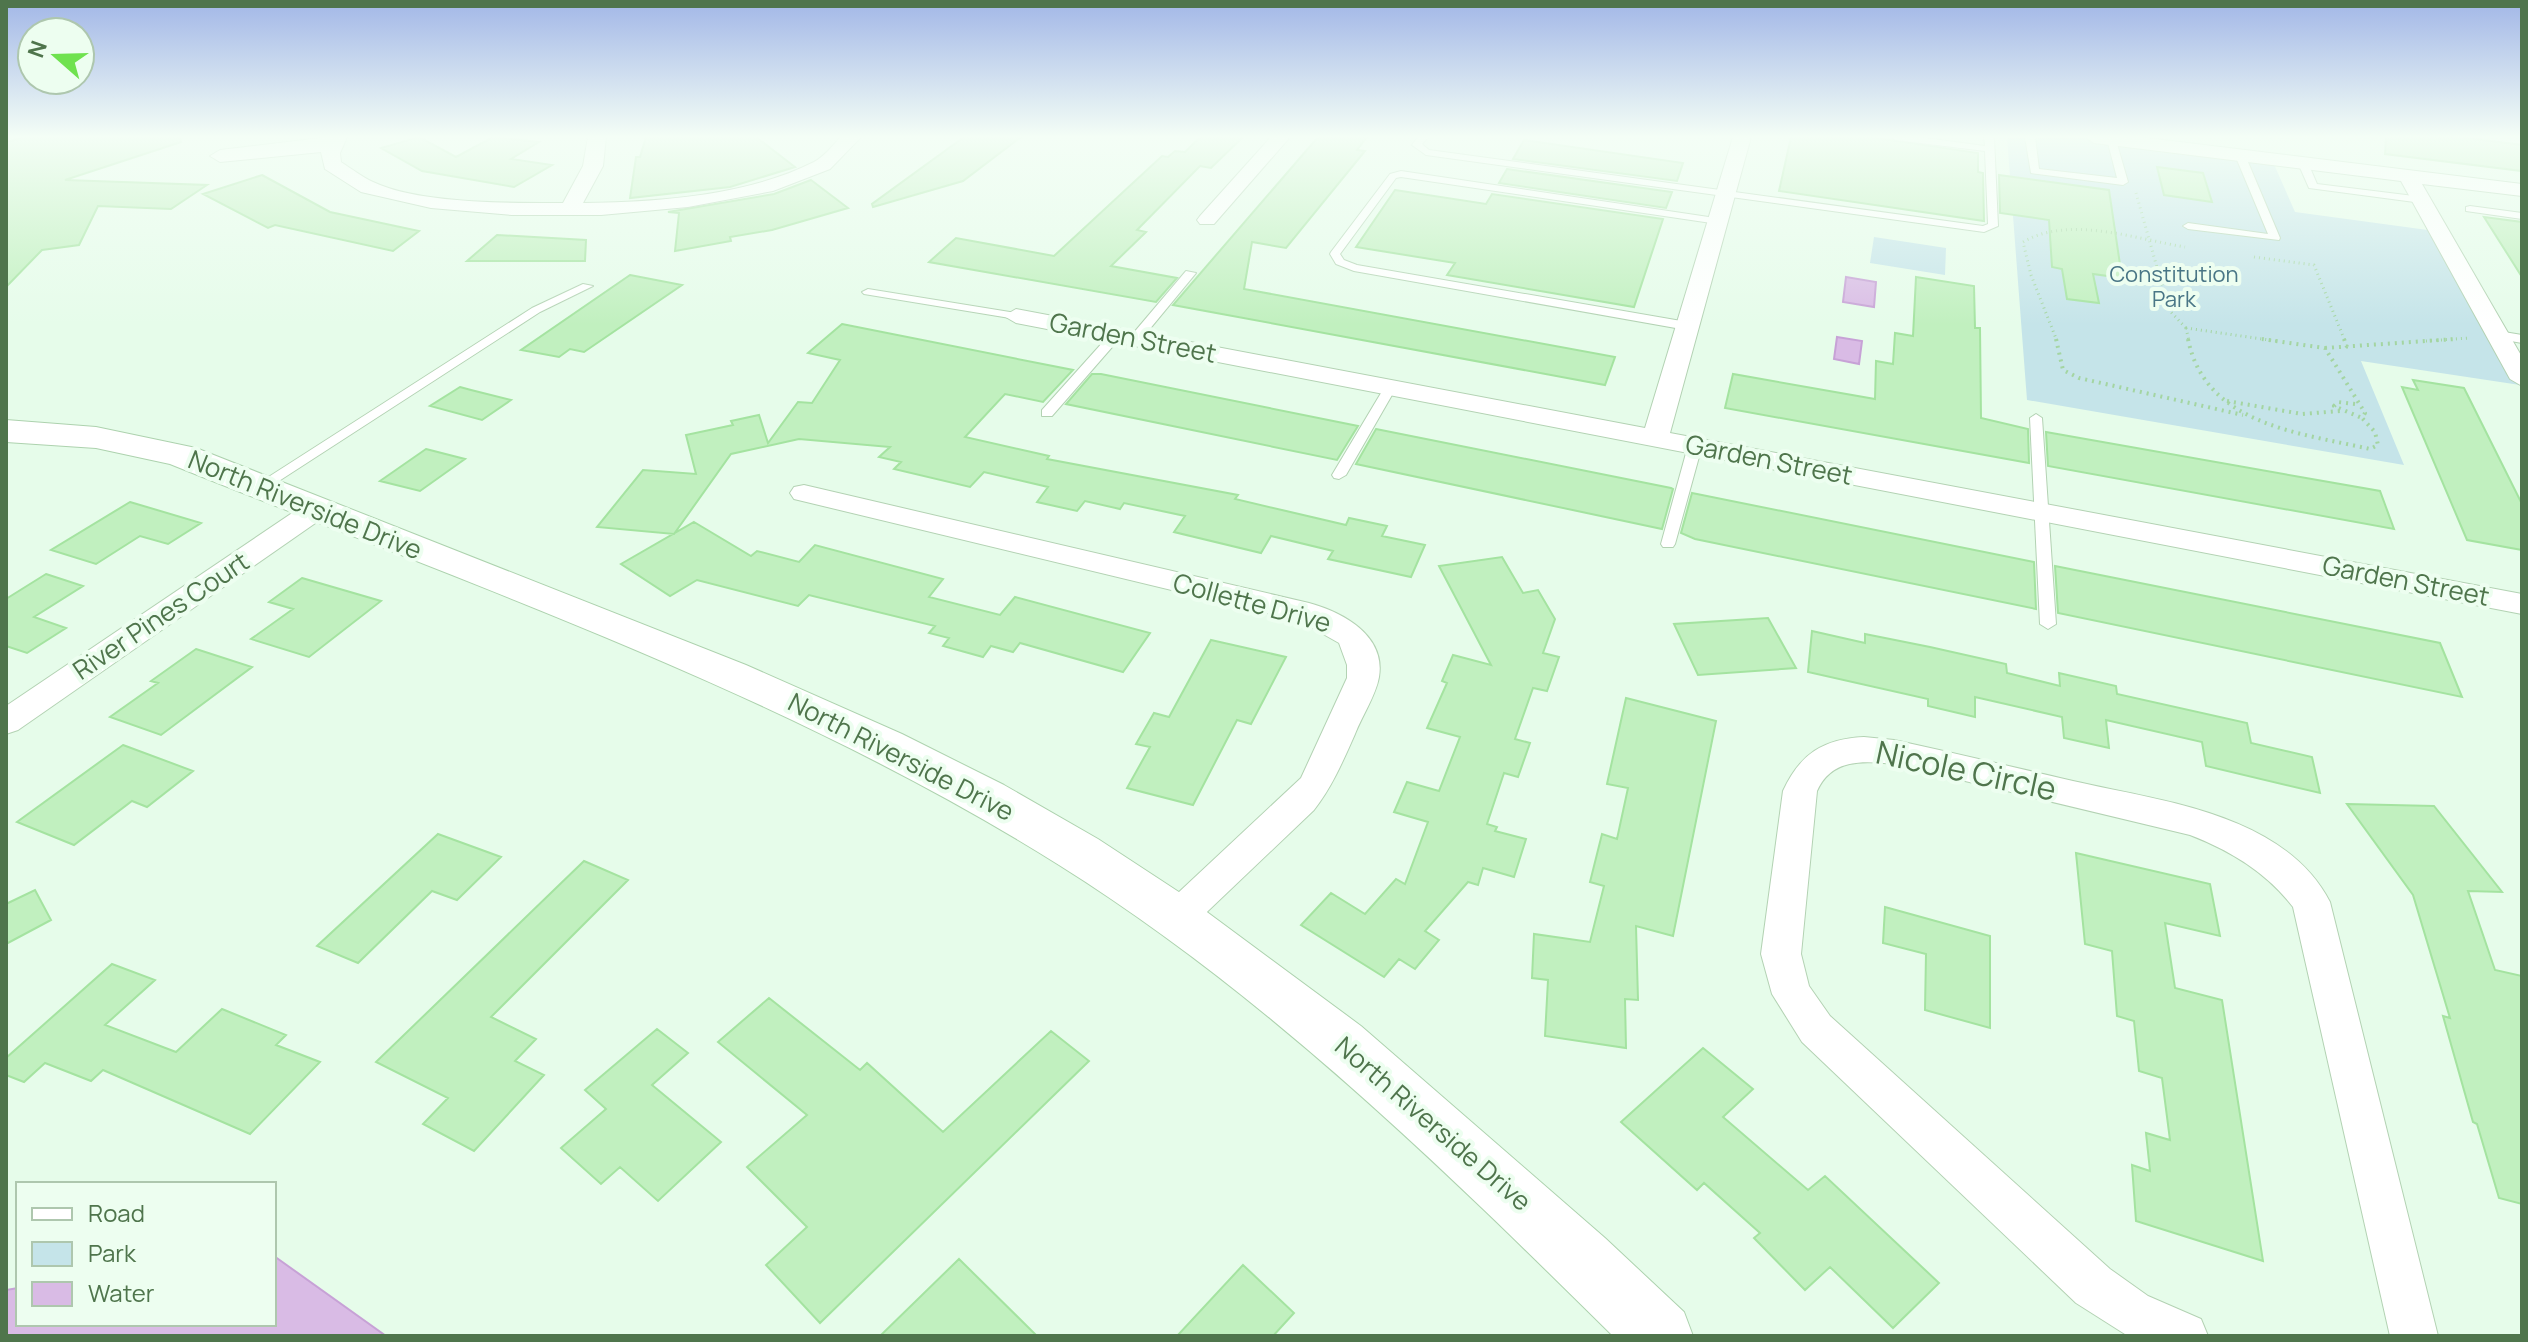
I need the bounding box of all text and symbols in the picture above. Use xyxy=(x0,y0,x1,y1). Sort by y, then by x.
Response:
north arrow xyxy=(16,16,96,96)
text: N xyxy=(20,37,54,62)
park label: Constitution Park xyxy=(2109,259,2239,314)
street label: Garden Street xyxy=(1047,303,1220,371)
street label: Garden Street xyxy=(1683,425,1856,493)
street label: North Riverside Drive xyxy=(183,441,428,567)
street label: River Pines Court xyxy=(65,543,256,688)
street label: Garden Street xyxy=(2320,546,2493,614)
street label: Collette Drive xyxy=(1169,564,1335,640)
street label: North Riverside Drive xyxy=(782,684,1021,829)
street label: Nicole Circle xyxy=(1872,729,2060,811)
street label: North Riverside Drive xyxy=(1328,1028,1539,1219)
legend xyxy=(16,1182,276,1326)
text: Road xyxy=(88,1196,145,1229)
text: Park xyxy=(88,1236,137,1269)
text: Water xyxy=(88,1276,155,1309)

